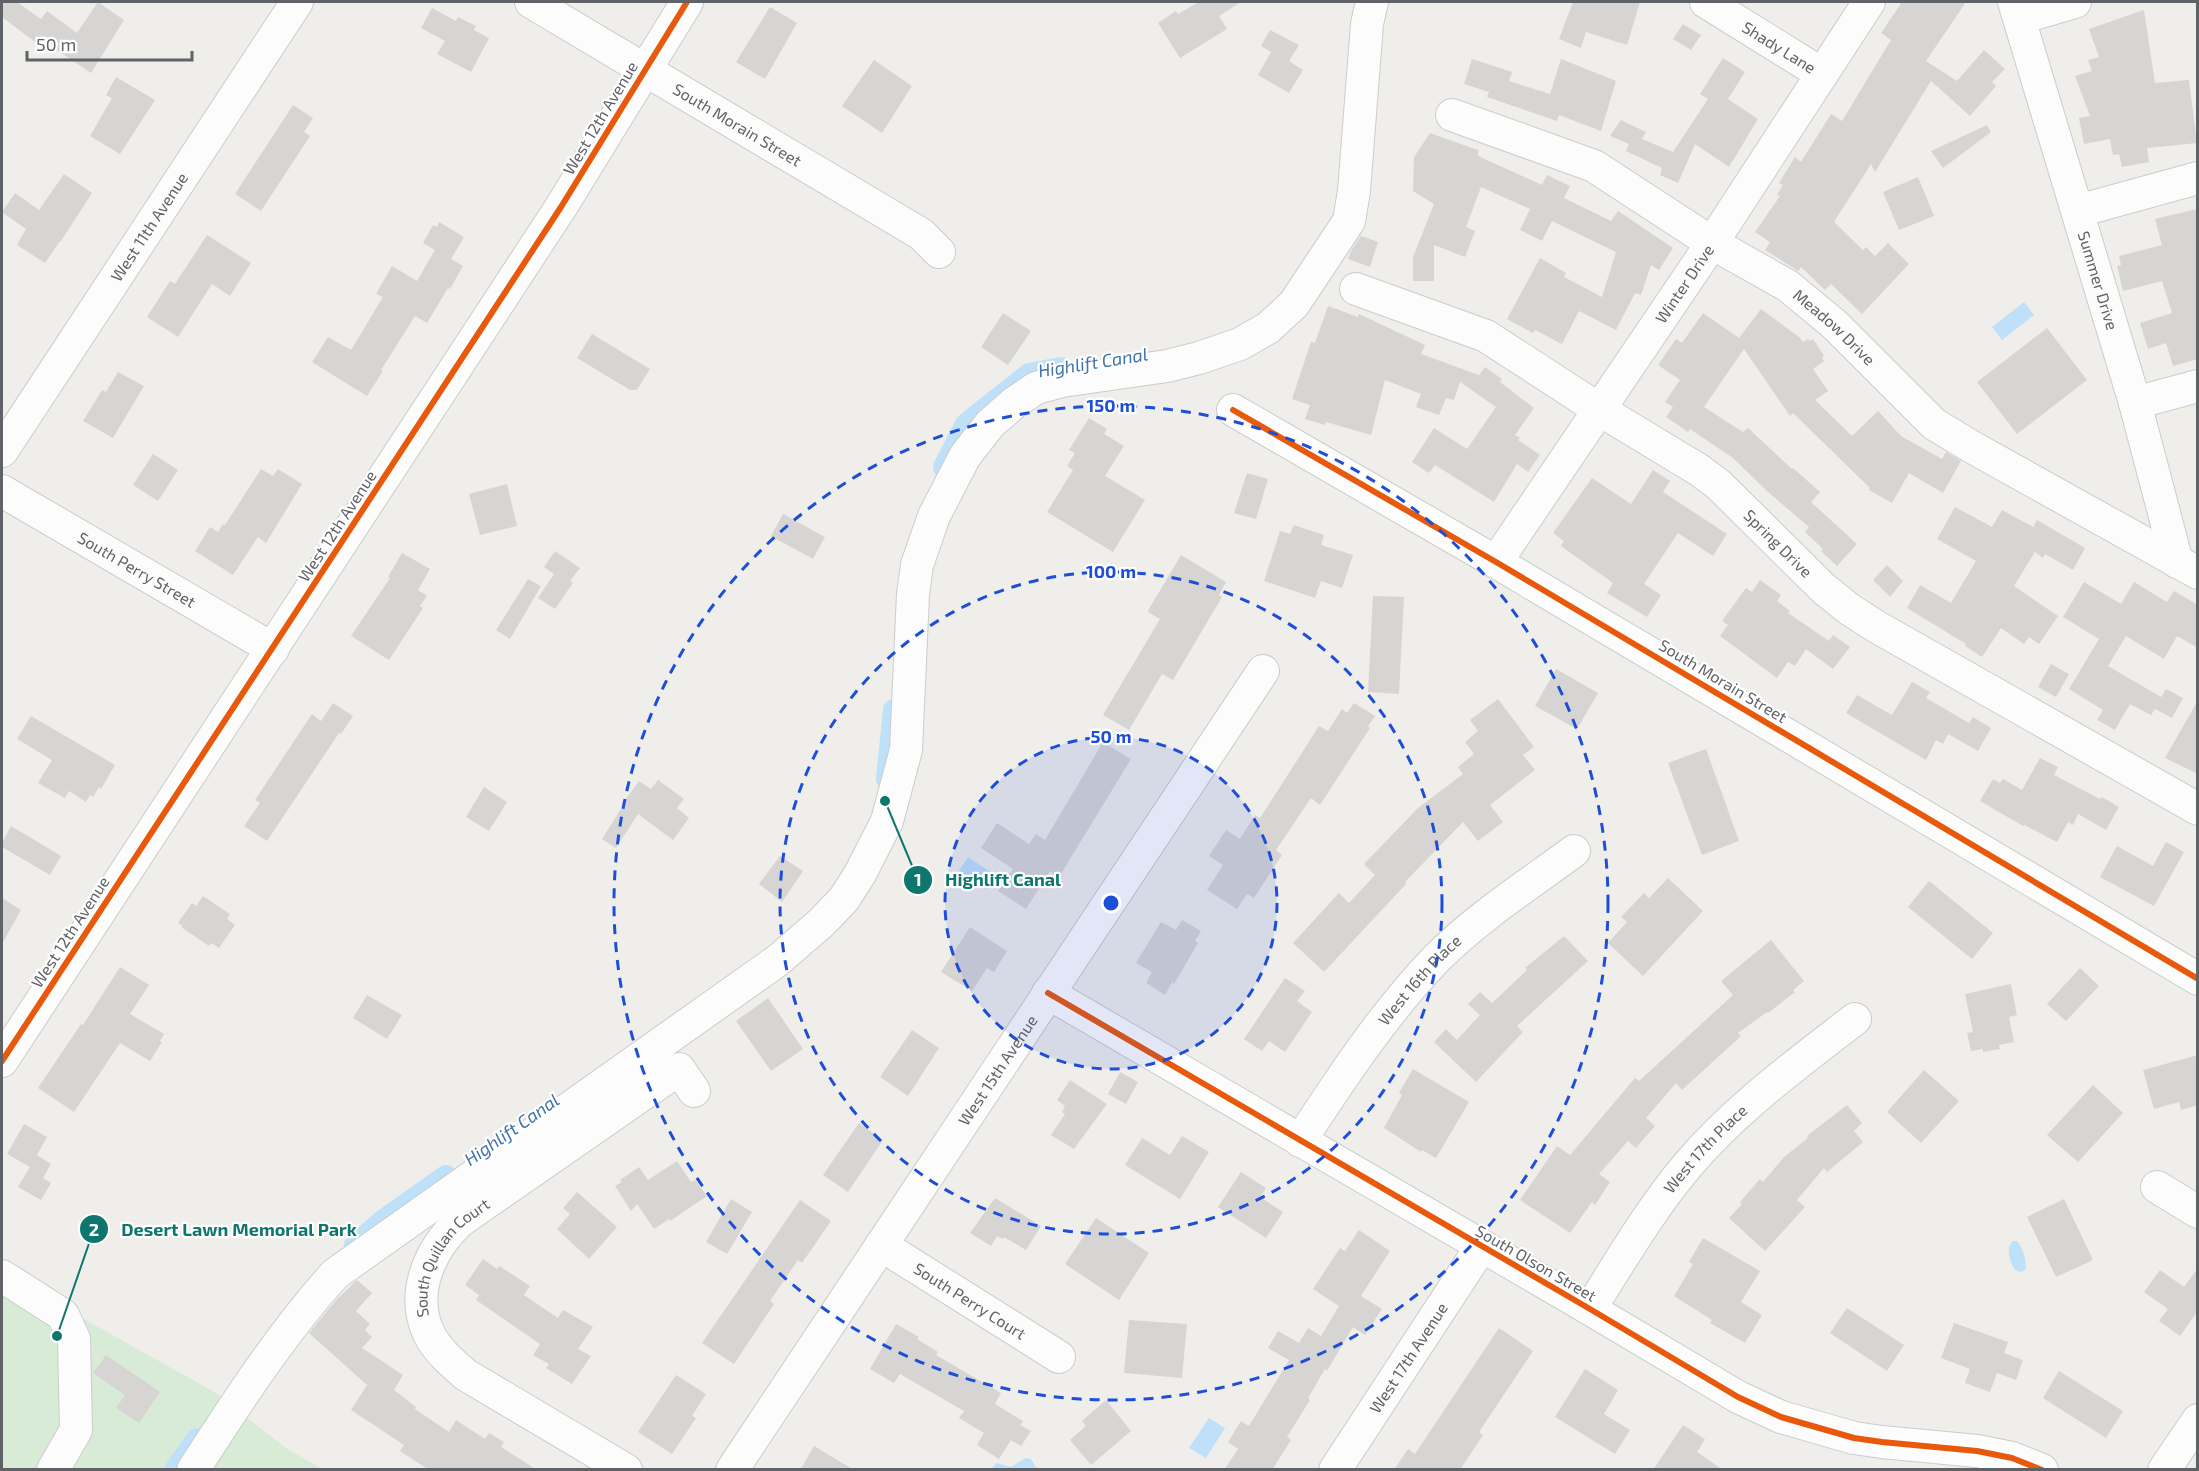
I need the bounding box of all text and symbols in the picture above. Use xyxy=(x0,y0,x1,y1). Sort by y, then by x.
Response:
street label: Shady Lane xyxy=(1739,17,1820,77)
scale bar xyxy=(27,24,192,62)
text: 50 m xyxy=(36,33,76,55)
street label: West 12th Avenue xyxy=(558,58,641,178)
street label: South Morain Street xyxy=(670,79,805,170)
street label: West 11th Avenue xyxy=(106,169,191,285)
street label: Summer Drive xyxy=(2075,229,2122,332)
street label: Winter Drive xyxy=(1651,241,1717,326)
street label: Meadow Drive xyxy=(1790,285,1879,369)
water label: Highlift Canal xyxy=(1036,342,1149,382)
text: 150 m xyxy=(1087,394,1135,416)
street label: West 12th Avenue xyxy=(294,467,380,585)
street label: Spring Drive xyxy=(1740,505,1817,581)
street label: South Perry Street xyxy=(75,527,199,611)
text: 100 m xyxy=(1086,560,1136,582)
street label: South Morain Street xyxy=(1656,635,1791,726)
text: 50 m xyxy=(1090,725,1132,747)
callout: Highlift Canal xyxy=(903,862,1073,898)
text: 1 xyxy=(914,868,922,890)
text: Highlift Canal xyxy=(945,868,1061,890)
street label: West 12th Avenue xyxy=(27,873,113,991)
centre of rings xyxy=(1101,893,1121,913)
street label: West 16th Place xyxy=(1374,930,1465,1029)
street label: West 15th Avenue xyxy=(954,1011,1041,1129)
water label: Highlift Canal xyxy=(460,1088,563,1170)
street label: West 17th Place xyxy=(1659,1100,1751,1197)
street label: South Quillan Court xyxy=(411,1194,493,1319)
callout: Desert Lawn Memorial Park xyxy=(79,1211,369,1247)
text: 2 xyxy=(89,1218,99,1240)
text: Desert Lawn Memorial Park xyxy=(121,1218,357,1240)
street label: South Olson Street xyxy=(1473,1220,1600,1305)
street label: South Perry Court xyxy=(911,1258,1030,1343)
street label: West 17th Avenue xyxy=(1365,1299,1451,1416)

